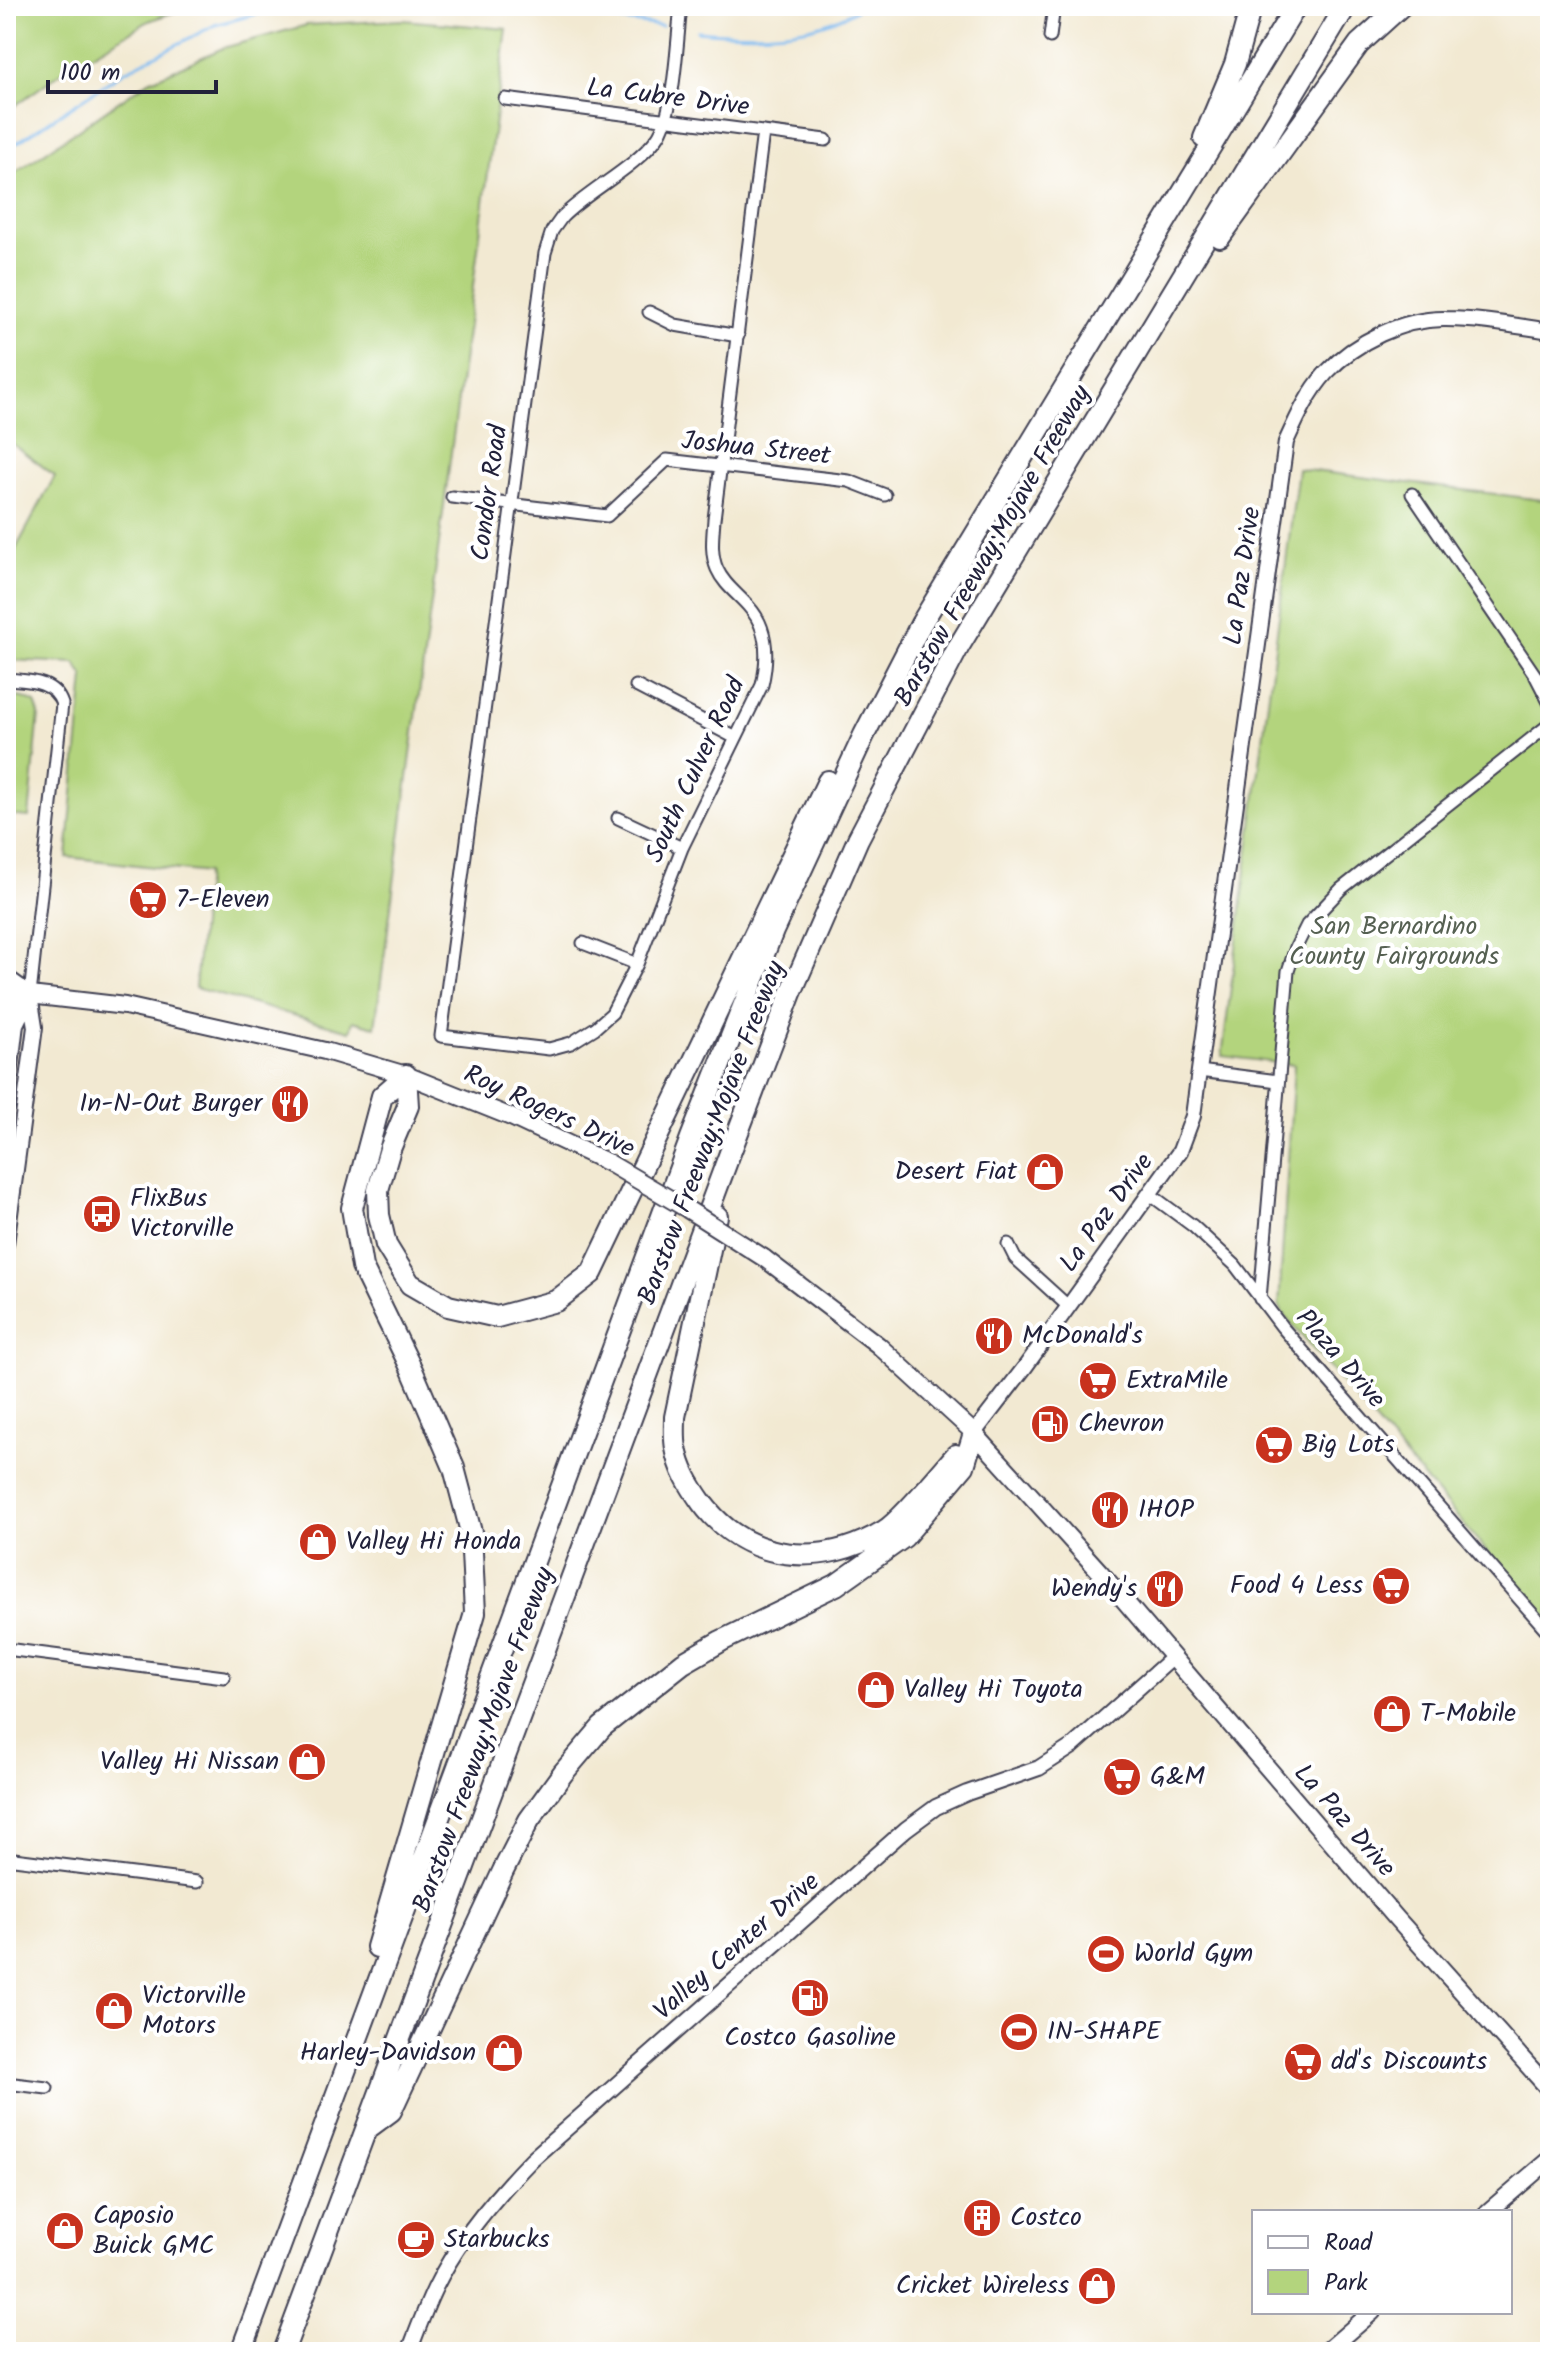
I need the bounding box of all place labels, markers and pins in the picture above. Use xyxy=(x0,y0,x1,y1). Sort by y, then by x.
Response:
supermarket icon: 7-Eleven xyxy=(127,879,169,921)
place label: 7-Eleven xyxy=(176,879,270,921)
place label: In-N-Out Burger xyxy=(79,1083,263,1125)
restaurant icon: In-N-Out Burger xyxy=(269,1083,311,1125)
place label: Desert Fiat xyxy=(895,1151,1018,1193)
shop icon: Desert Fiat xyxy=(1024,1151,1066,1193)
place label: FlixBus Victorville xyxy=(130,1178,234,1250)
bus stop icon: FlixBus Victorville xyxy=(81,1193,123,1235)
restaurant icon: McDonald's xyxy=(973,1315,1015,1357)
place label: McDonald's xyxy=(1022,1315,1143,1357)
supermarket icon: ExtraMile xyxy=(1077,1360,1119,1402)
place label: ExtraMile xyxy=(1126,1360,1228,1402)
fuel station icon: Chevron xyxy=(1029,1403,1071,1445)
place label: Chevron xyxy=(1078,1403,1164,1445)
supermarket icon: Big Lots xyxy=(1253,1424,1295,1466)
place label: Big Lots xyxy=(1302,1424,1395,1466)
restaurant icon: IHOP xyxy=(1089,1489,1131,1531)
place label: IHOP xyxy=(1138,1489,1194,1531)
shop icon: Valley Hi Honda xyxy=(297,1521,339,1563)
place label: Valley Hi Honda xyxy=(346,1521,521,1563)
place label: Food 4 Less xyxy=(1230,1565,1363,1607)
supermarket icon: Food 4 Less xyxy=(1370,1565,1412,1607)
place label: Wendy's xyxy=(1051,1568,1137,1610)
restaurant icon: Wendy's xyxy=(1144,1568,1186,1610)
shop icon: Valley Hi Toyota xyxy=(855,1669,897,1711)
place label: Valley Hi Toyota xyxy=(904,1669,1083,1711)
shop icon: T-Mobile xyxy=(1371,1693,1413,1735)
place label: T-Mobile xyxy=(1420,1693,1516,1735)
place label: Valley Hi Nissan xyxy=(100,1741,279,1783)
shop icon: Valley Hi Nissan xyxy=(286,1741,328,1783)
supermarket icon: G&M xyxy=(1101,1756,1143,1798)
place label: G&M xyxy=(1150,1756,1205,1798)
sports icon: World Gym xyxy=(1085,1933,1127,1975)
place label: World Gym xyxy=(1134,1933,1253,1975)
place label: Victorville Motors xyxy=(142,1975,246,2047)
fuel station icon: Costco Gasoline xyxy=(789,1977,831,2019)
shop icon: Victorville Motors xyxy=(93,1990,135,2032)
sports icon: IN-SHAPE xyxy=(998,2011,1040,2053)
place label: IN-SHAPE xyxy=(1047,2011,1162,2053)
place label: Costco Gasoline xyxy=(724,2017,896,2059)
place label: Harley-Davidson xyxy=(300,2032,476,2074)
shop icon: Harley-Davidson xyxy=(483,2032,525,2074)
supermarket icon: dd's Discounts xyxy=(1282,2041,1324,2083)
place label: dd's Discounts xyxy=(1331,2041,1487,2083)
place label: Caposio Buick GMC xyxy=(93,2195,214,2267)
building icon: Costco xyxy=(961,2197,1003,2239)
place label: Costco xyxy=(1010,2197,1082,2239)
shop icon: Caposio Buick GMC xyxy=(44,2210,86,2252)
cafe icon: Starbucks xyxy=(395,2219,437,2261)
place label: Starbucks xyxy=(444,2219,550,2261)
place label: Cricket Wireless xyxy=(896,2265,1069,2307)
shop icon: Cricket Wireless xyxy=(1076,2265,1118,2307)

